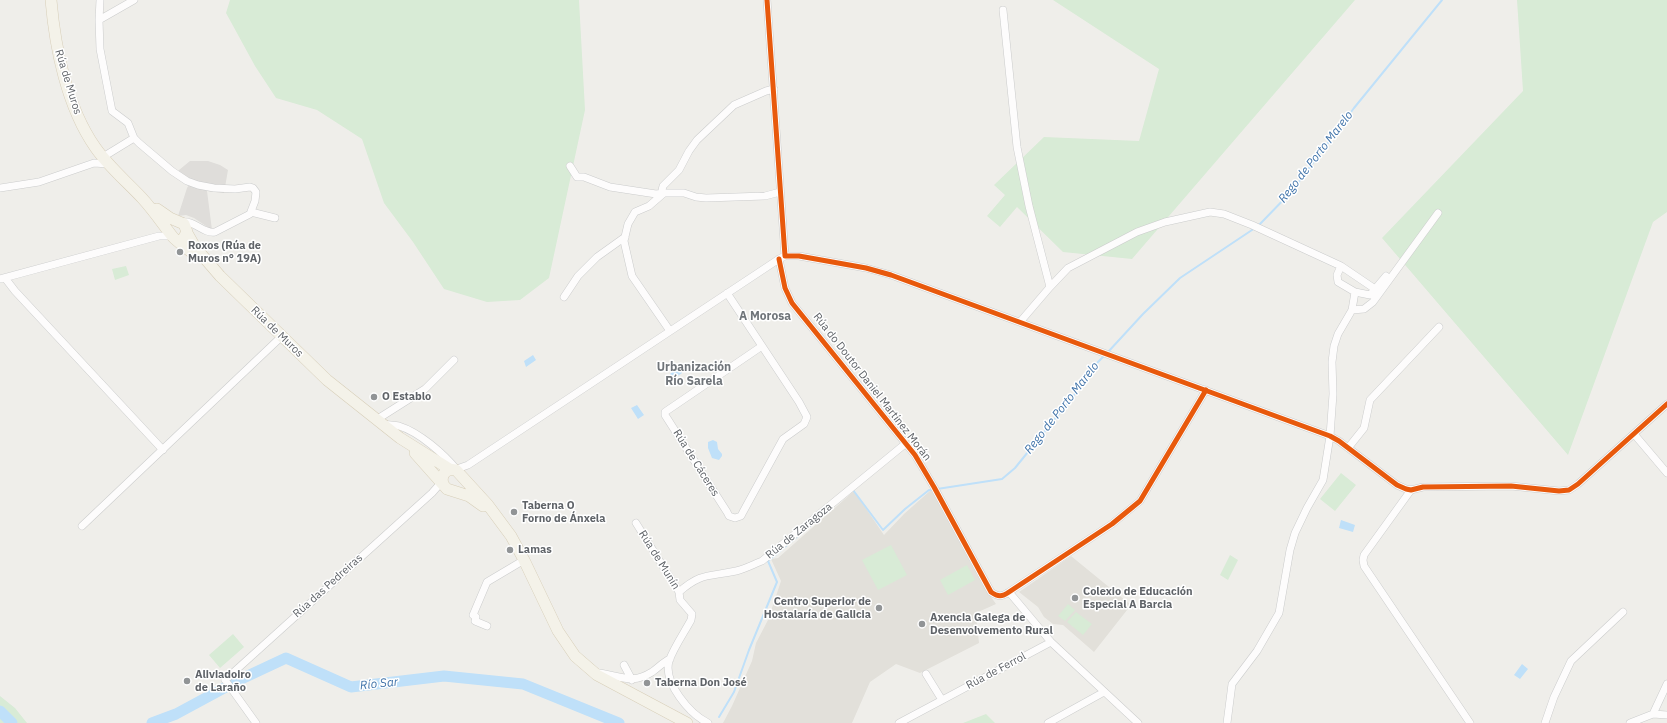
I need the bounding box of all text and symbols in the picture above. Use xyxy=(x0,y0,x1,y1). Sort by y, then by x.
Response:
street label: Rúa de Muros xyxy=(52,48,84,116)
water label: Rego de Porto Marelo xyxy=(1276,108,1356,206)
place label: Roxos (Rúa de Muros n° 19A) xyxy=(188,239,261,265)
marker: Roxos (Rúa de Muros n° 19A) xyxy=(175,247,185,257)
street label: Rúa de Muros xyxy=(248,304,306,360)
district label: A Morosa xyxy=(739,310,791,324)
street label: Rúa do Doutor Daniel Martínez Morán xyxy=(810,311,934,463)
water label: Rego de Porto Marelo xyxy=(1022,359,1102,457)
district label: Urbanización Río Sarela xyxy=(657,361,731,389)
place label: O Establo xyxy=(382,390,431,404)
marker: O Establo xyxy=(369,392,379,402)
street label: Rúa de Cáceres xyxy=(670,427,722,499)
place label: Taberna O Forno de Ánxela xyxy=(522,499,605,525)
street label: Rúa de Zaragoza xyxy=(763,500,835,562)
marker: Taberna O Forno de Ánxela xyxy=(509,507,519,517)
street label: Rúa de Munín xyxy=(636,528,682,592)
place label: Lamas xyxy=(518,543,552,557)
marker: Lamas xyxy=(505,545,515,555)
street label: Rúa das Pedreiras xyxy=(291,551,365,621)
place label: Colexio de Educación Especial A Barcia xyxy=(1083,585,1193,611)
marker: Colexio de Educación Especial A Barcia xyxy=(1070,593,1080,603)
place label: Centro Superior de Hostalaría de Galicia xyxy=(764,595,871,621)
marker: Centro Superior de Hostalaría de Galicia xyxy=(874,603,884,613)
place label: Axencia Galega de Desenvolvemento Rural xyxy=(930,611,1053,637)
marker: Axencia Galega de Desenvolvemento Rural xyxy=(917,619,927,629)
street label: Rúa de Ferrol xyxy=(964,650,1028,692)
place label: Aliviadoiro de Laraño xyxy=(195,668,251,694)
water label: Río Sar xyxy=(359,675,399,693)
marker: Aliviadoiro de Laraño xyxy=(182,676,192,686)
place label: Taberna Don José xyxy=(655,676,747,690)
marker: Taberna Don José xyxy=(642,678,652,688)

